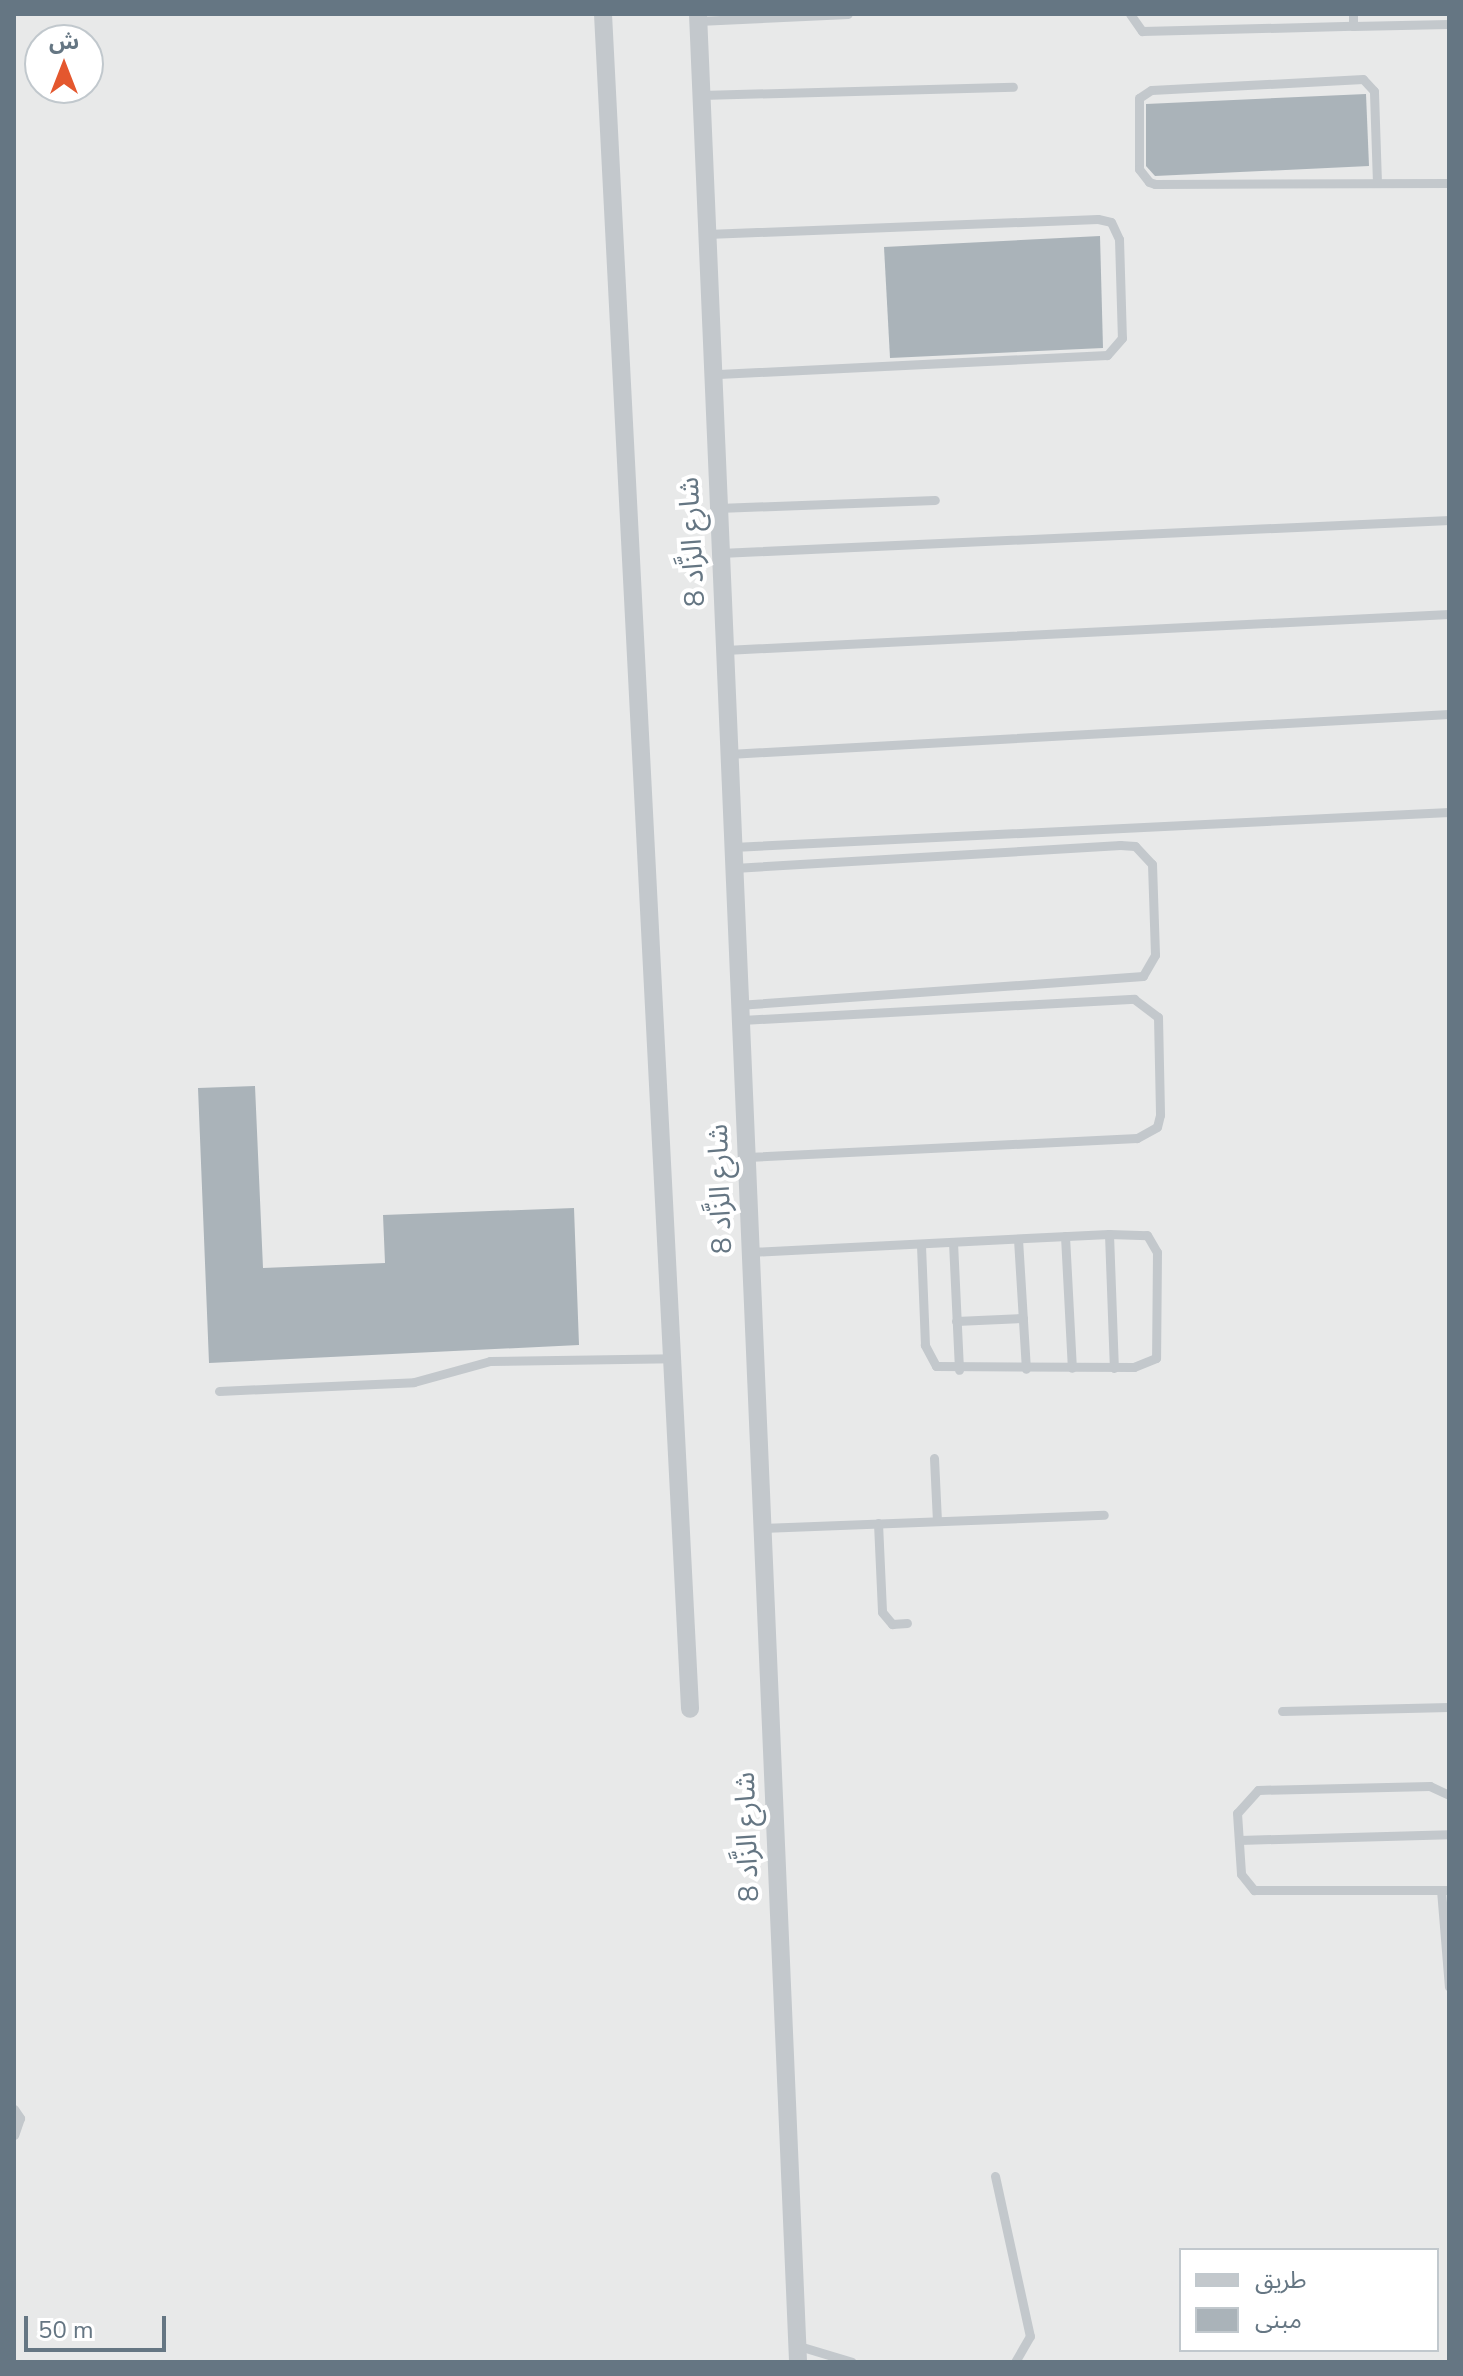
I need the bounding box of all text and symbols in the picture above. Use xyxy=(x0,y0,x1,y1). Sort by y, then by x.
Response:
north arrow xyxy=(24,24,104,104)
text: ش xyxy=(49,27,79,57)
street label: شارع الزَّاد 8 xyxy=(672,476,712,608)
street label: شارع الزَّاد 8 xyxy=(701,1123,739,1255)
street label: شارع الزَّاد 8 xyxy=(728,1771,766,1903)
legend xyxy=(1179,2248,1439,2352)
text: طريق xyxy=(1255,2264,1307,2296)
scale bar xyxy=(28,2300,170,2350)
text: مبنى xyxy=(1255,2304,1302,2336)
text: 50 m xyxy=(38,2314,94,2346)

